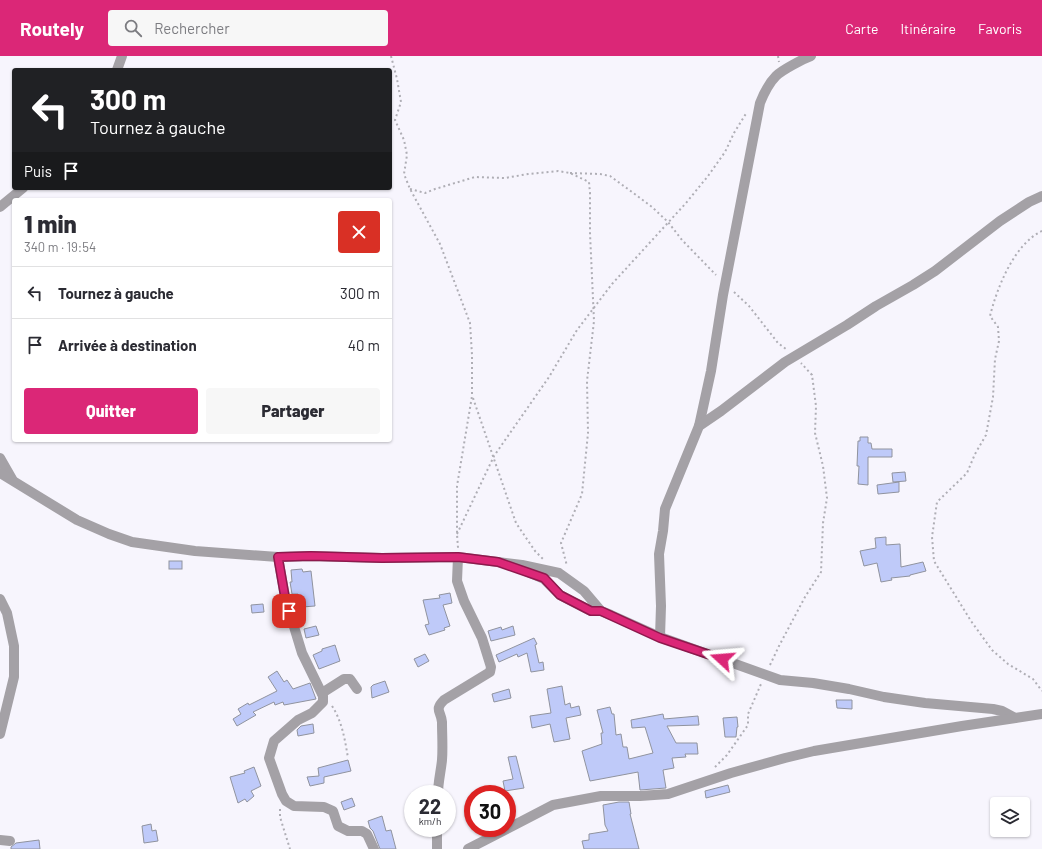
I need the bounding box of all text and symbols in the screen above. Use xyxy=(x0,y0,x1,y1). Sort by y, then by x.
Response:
search box xyxy=(108,10,388,46)
text: Routely xyxy=(20,17,84,40)
icon: search xyxy=(122,17,144,39)
text: Rechercher xyxy=(154,19,230,37)
text: Carte xyxy=(845,20,878,37)
text: Itinéraire xyxy=(900,20,956,37)
text: Favoris xyxy=(978,20,1022,37)
text: 300 m xyxy=(90,82,166,116)
icon: left xyxy=(24,84,76,136)
text: Tournez à gauche xyxy=(90,116,226,138)
icon: arrive xyxy=(60,160,82,182)
text: Puis xyxy=(24,162,52,180)
text: 1 min xyxy=(24,209,77,238)
button: close xyxy=(338,211,380,253)
text: 340 m · 19:54 xyxy=(24,239,96,255)
icon: left xyxy=(24,282,46,304)
text: Tournez à gauche xyxy=(58,284,174,302)
text: 300 m xyxy=(340,284,380,302)
icon: arrive xyxy=(24,334,46,356)
text: Arrivée à destination xyxy=(58,336,197,354)
text: 40 m xyxy=(348,336,380,354)
button: Quitter xyxy=(24,388,198,434)
button: Partager xyxy=(206,388,380,434)
pin xyxy=(272,594,306,628)
icon: arrive xyxy=(278,600,300,622)
position arrow xyxy=(701,638,743,680)
speed limit sign: 30 xyxy=(464,785,516,837)
text: 22 xyxy=(419,794,441,818)
map controls xyxy=(990,797,1030,837)
button: layers xyxy=(990,797,1030,837)
text: km/h xyxy=(419,815,441,827)

